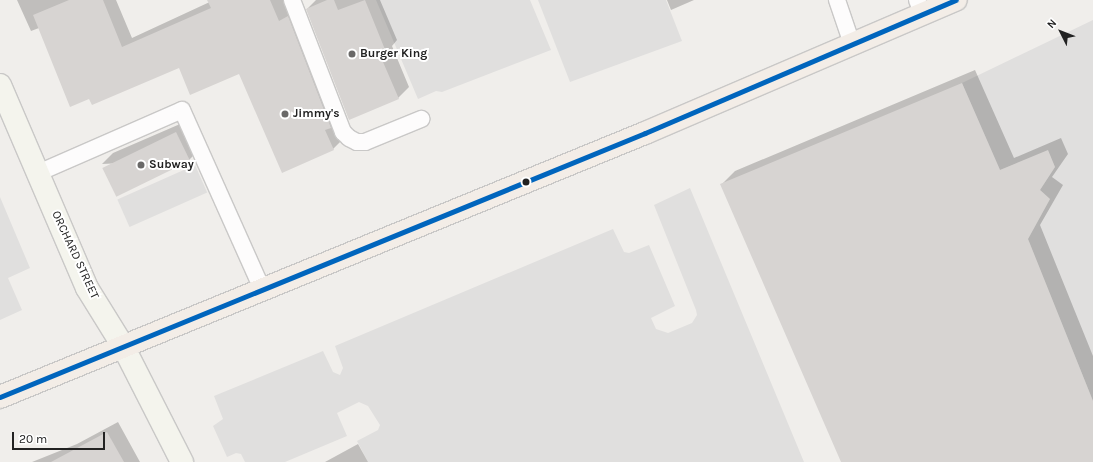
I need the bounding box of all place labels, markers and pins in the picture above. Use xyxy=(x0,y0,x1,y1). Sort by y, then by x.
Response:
place label: Burger King xyxy=(360,47,427,61)
marker: Burger King xyxy=(347,49,357,59)
place label: Jimmy's xyxy=(293,107,340,121)
marker: Jimmy's xyxy=(280,109,290,119)
place label: Subway xyxy=(149,158,194,172)
marker: Subway xyxy=(136,160,146,170)
unlabelled marker xyxy=(521,177,531,187)

